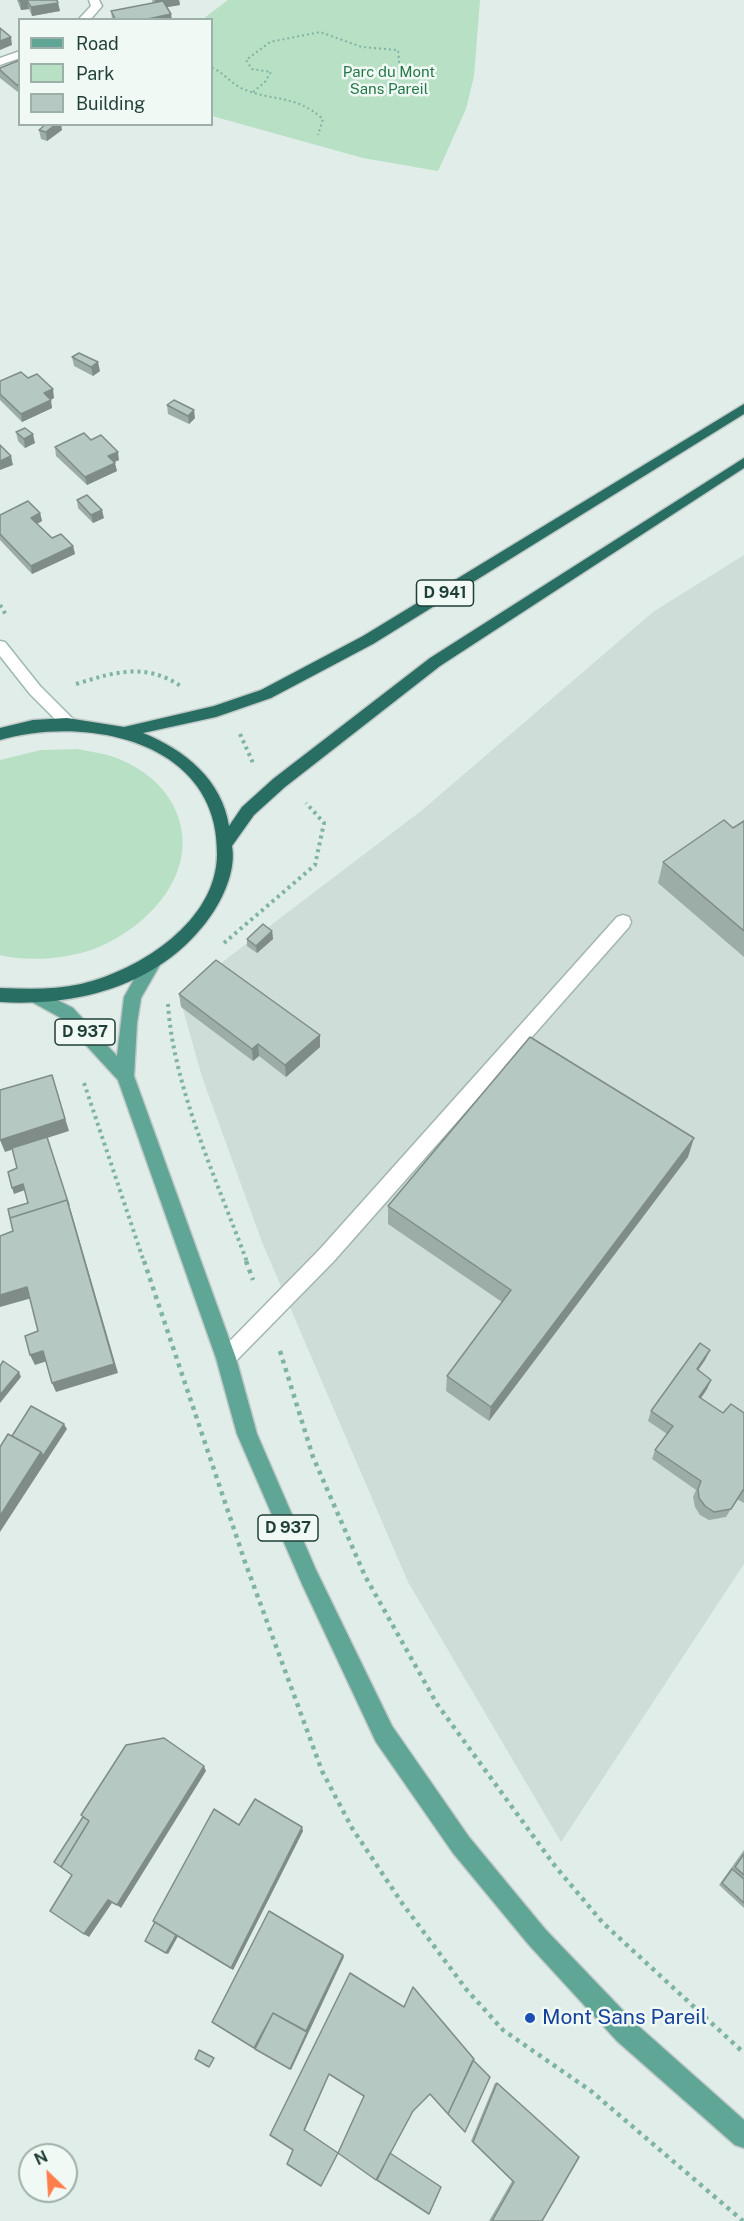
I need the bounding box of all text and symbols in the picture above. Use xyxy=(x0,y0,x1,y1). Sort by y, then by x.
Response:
legend xyxy=(18,18,213,126)
text: Road xyxy=(76,33,119,54)
text: Park xyxy=(76,63,114,84)
park label: Parc du Mont Sans Pareil xyxy=(343,63,435,98)
text: Building xyxy=(76,93,145,114)
road number: D 941 xyxy=(416,580,474,606)
road number: D 937 xyxy=(55,1019,115,1045)
road number: D 937 xyxy=(258,1515,318,1541)
place label: Mont Sans Pareil xyxy=(542,2005,707,2031)
marker: Mont Sans Pareil xyxy=(523,2011,537,2025)
north arrow xyxy=(18,2143,78,2203)
text: N xyxy=(31,2147,51,2169)

